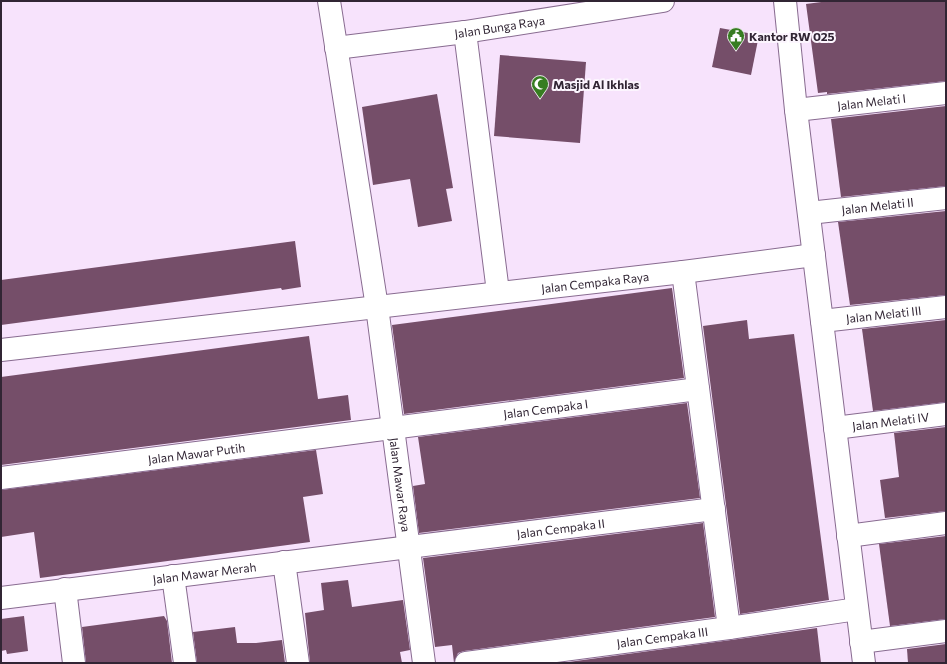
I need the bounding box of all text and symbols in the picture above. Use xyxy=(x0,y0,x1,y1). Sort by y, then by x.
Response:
street label: Jalan Bunga Raya xyxy=(454,13,546,41)
public building icon: Kantor RW 025 xyxy=(726,26,746,51)
place label: Kantor RW 025 xyxy=(749,29,835,43)
mosque icon: Masjid Al Ikhlas xyxy=(530,74,550,99)
place label: Masjid Al Ikhlas xyxy=(553,77,640,91)
street label: Jalan Melati I xyxy=(836,91,907,113)
street label: Jalan Melati II xyxy=(841,195,914,217)
street label: Jalan Cempaka Raya xyxy=(540,269,650,296)
street label: Jalan Melati III xyxy=(845,303,922,326)
street label: Jalan Cempaka I xyxy=(502,396,589,422)
street label: Jalan Melati IV xyxy=(851,409,930,434)
street label: Jalan Mawar Raya xyxy=(386,437,414,533)
street label: Jalan Mawar Putih xyxy=(147,440,246,467)
street label: Jalan Cempaka II xyxy=(516,516,605,542)
street label: Jalan Mawar Merah xyxy=(152,559,257,587)
street label: Jalan Cempaka III xyxy=(616,624,709,651)

